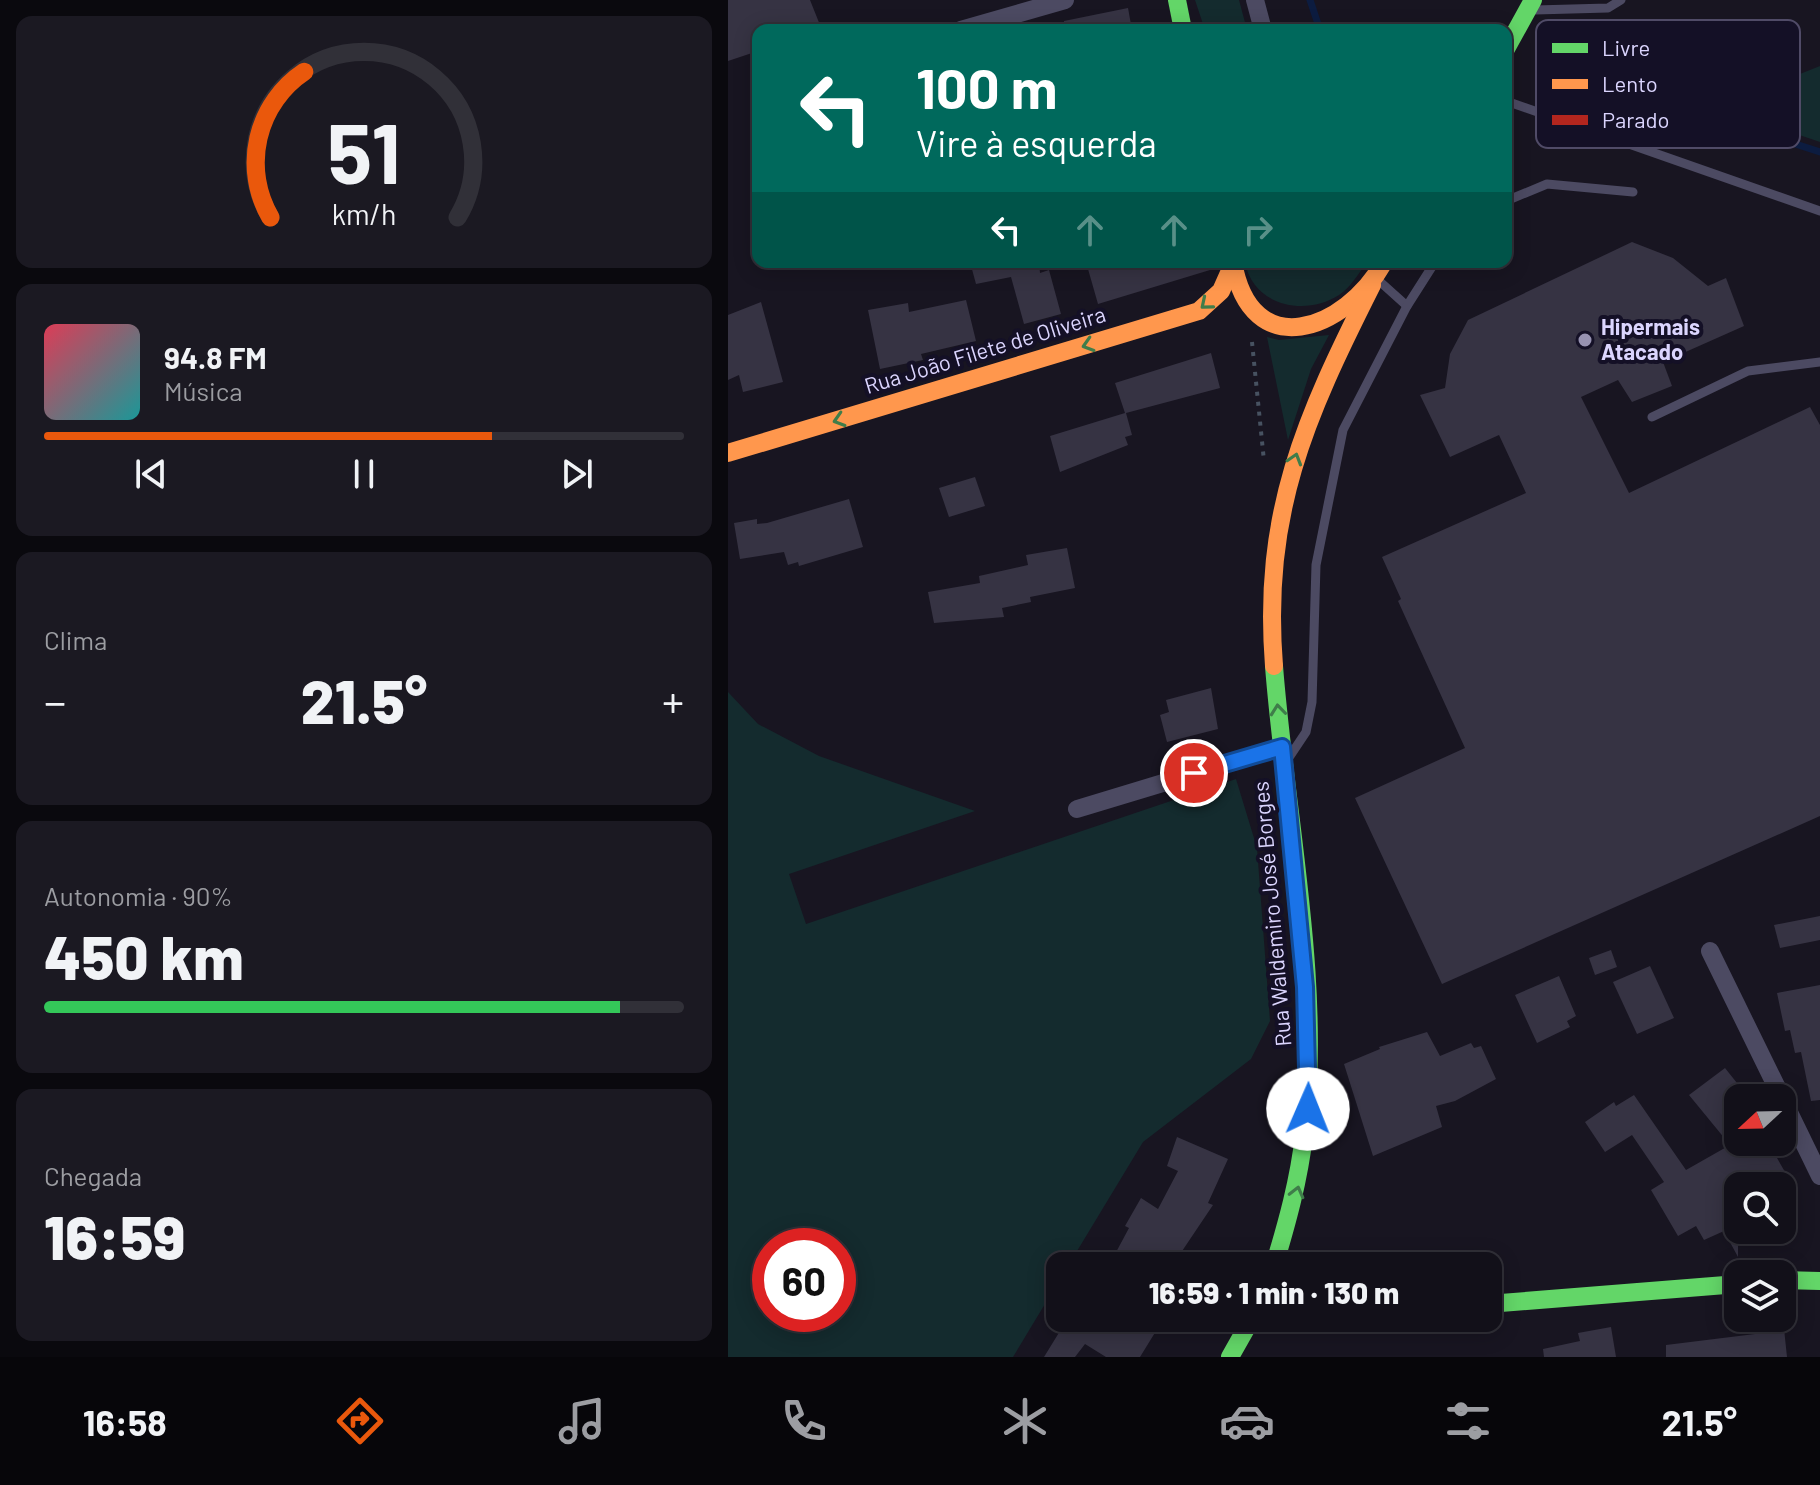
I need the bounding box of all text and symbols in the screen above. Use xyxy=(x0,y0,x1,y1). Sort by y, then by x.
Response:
legend xyxy=(1536,20,1800,148)
text: Livre xyxy=(1602,34,1650,60)
text: 100 m xyxy=(916,53,1058,120)
icon: left xyxy=(784,56,888,160)
text: Lento xyxy=(1602,70,1658,96)
text: 51 xyxy=(327,101,401,201)
text: Parado xyxy=(1602,106,1669,132)
text: Vire à esquerda xyxy=(916,121,1157,164)
text: km/h xyxy=(332,196,396,231)
icon: left xyxy=(984,208,1028,252)
icon: ahead xyxy=(1068,208,1112,252)
icon: ahead xyxy=(1152,208,1196,252)
icon: right xyxy=(1236,208,1280,252)
one-way arrow xyxy=(1201,294,1216,309)
street label: Rua João Filete de Oliveira xyxy=(861,300,1108,398)
place label: Hipermais Atacado xyxy=(1601,313,1700,364)
marker: Hipermais Atacado xyxy=(1576,331,1594,349)
one-way arrow xyxy=(1081,336,1095,352)
text: 94.8 FM xyxy=(164,339,267,375)
text: Música xyxy=(164,375,243,406)
one-way arrow xyxy=(832,411,846,427)
icon: previous xyxy=(129,452,173,496)
icon: pause xyxy=(342,452,386,496)
icon: next xyxy=(555,452,599,496)
one-way arrow xyxy=(1285,453,1301,467)
text: Clima xyxy=(44,624,107,655)
text: 21.5° xyxy=(301,664,427,736)
text: − xyxy=(44,674,66,727)
text: + xyxy=(662,674,684,727)
one-way arrow xyxy=(1270,703,1287,716)
pin xyxy=(1160,739,1228,807)
icon: arrive xyxy=(1172,751,1216,795)
street label: Rua Waldemiro José Borges xyxy=(1246,780,1296,1048)
text: Autonomia · 90% xyxy=(44,880,233,911)
text: 450 km xyxy=(44,920,244,992)
position arrow xyxy=(1266,1067,1350,1151)
north arrow xyxy=(1724,1084,1796,1156)
map controls xyxy=(1724,1084,1796,1332)
text: Chegada xyxy=(44,1160,142,1191)
button: search xyxy=(1724,1172,1796,1244)
one-way arrow xyxy=(1287,1185,1304,1199)
text: 16:59 xyxy=(44,1200,185,1272)
speed limit sign: 60 xyxy=(752,1228,856,1332)
button: layers xyxy=(1724,1260,1796,1332)
text: 16:59 · 1 min · 130 m xyxy=(1149,1274,1399,1310)
icon: directions xyxy=(332,1393,388,1449)
icon: music xyxy=(554,1393,610,1449)
icon: phone xyxy=(776,1393,832,1449)
icon: climate xyxy=(997,1393,1053,1449)
icon: car xyxy=(1219,1393,1275,1449)
icon: filters xyxy=(1440,1393,1496,1449)
text: 16:58 xyxy=(83,1400,167,1443)
text: 21.5° xyxy=(1662,1400,1737,1443)

